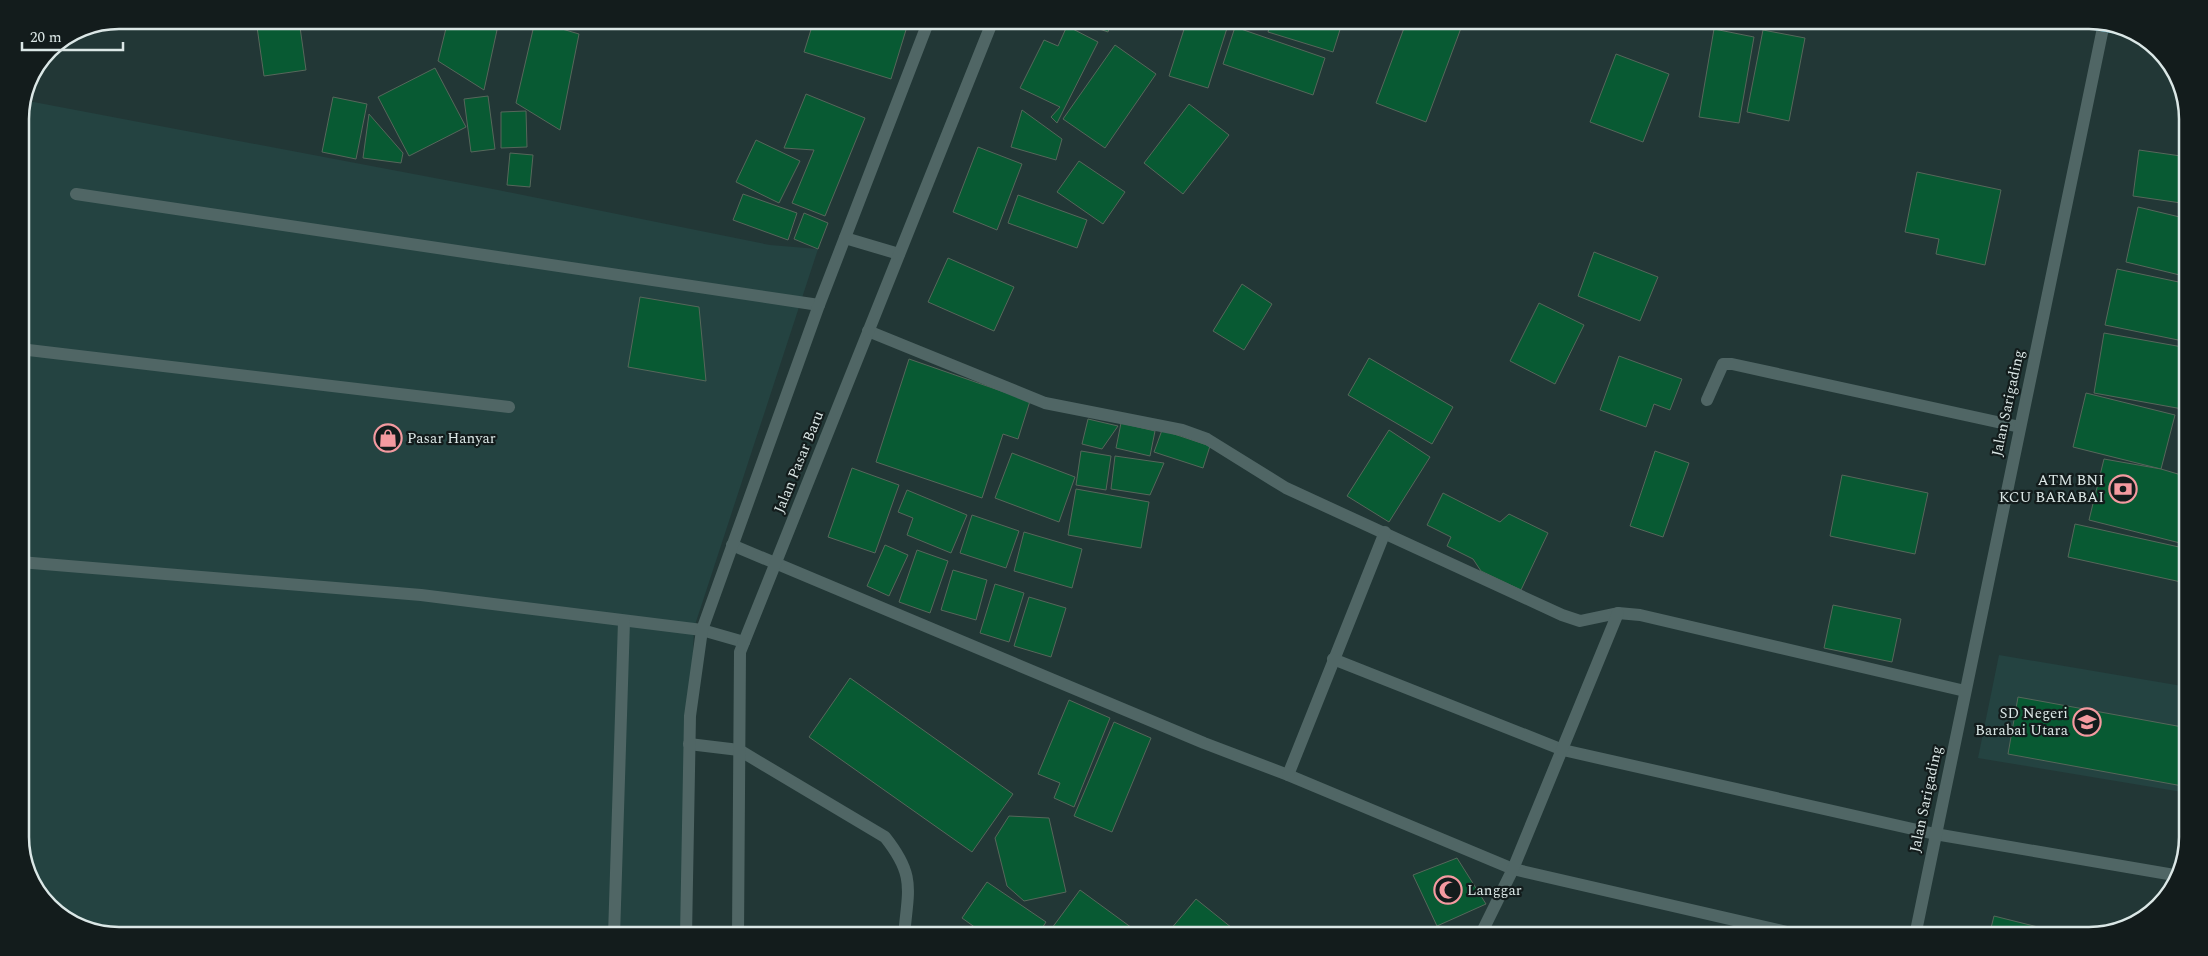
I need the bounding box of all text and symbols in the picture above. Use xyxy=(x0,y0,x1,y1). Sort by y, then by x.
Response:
scale bar xyxy=(22,20,124,52)
text: 20 m xyxy=(30,26,62,49)
street label: Jalan Sarigading xyxy=(1985,348,2031,458)
street label: Jalan Pasar Baru xyxy=(768,407,830,517)
shop icon: Pasar Hanyar xyxy=(373,423,403,453)
place label: Pasar Hanyar xyxy=(407,427,496,450)
place label: ATM BNI KCU BARABAI xyxy=(1999,469,2104,509)
bank icon: ATM BNI KCU BARABAI xyxy=(2108,474,2138,504)
place label: SD Negeri Barabai Utara xyxy=(1975,702,2069,742)
school or university icon: SD Negeri Barabai Utara xyxy=(2072,707,2102,737)
street label: Jalan Sarigading xyxy=(1903,744,1949,854)
mosque icon: Langgar xyxy=(1433,875,1463,905)
place label: Langgar xyxy=(1467,879,1522,902)

